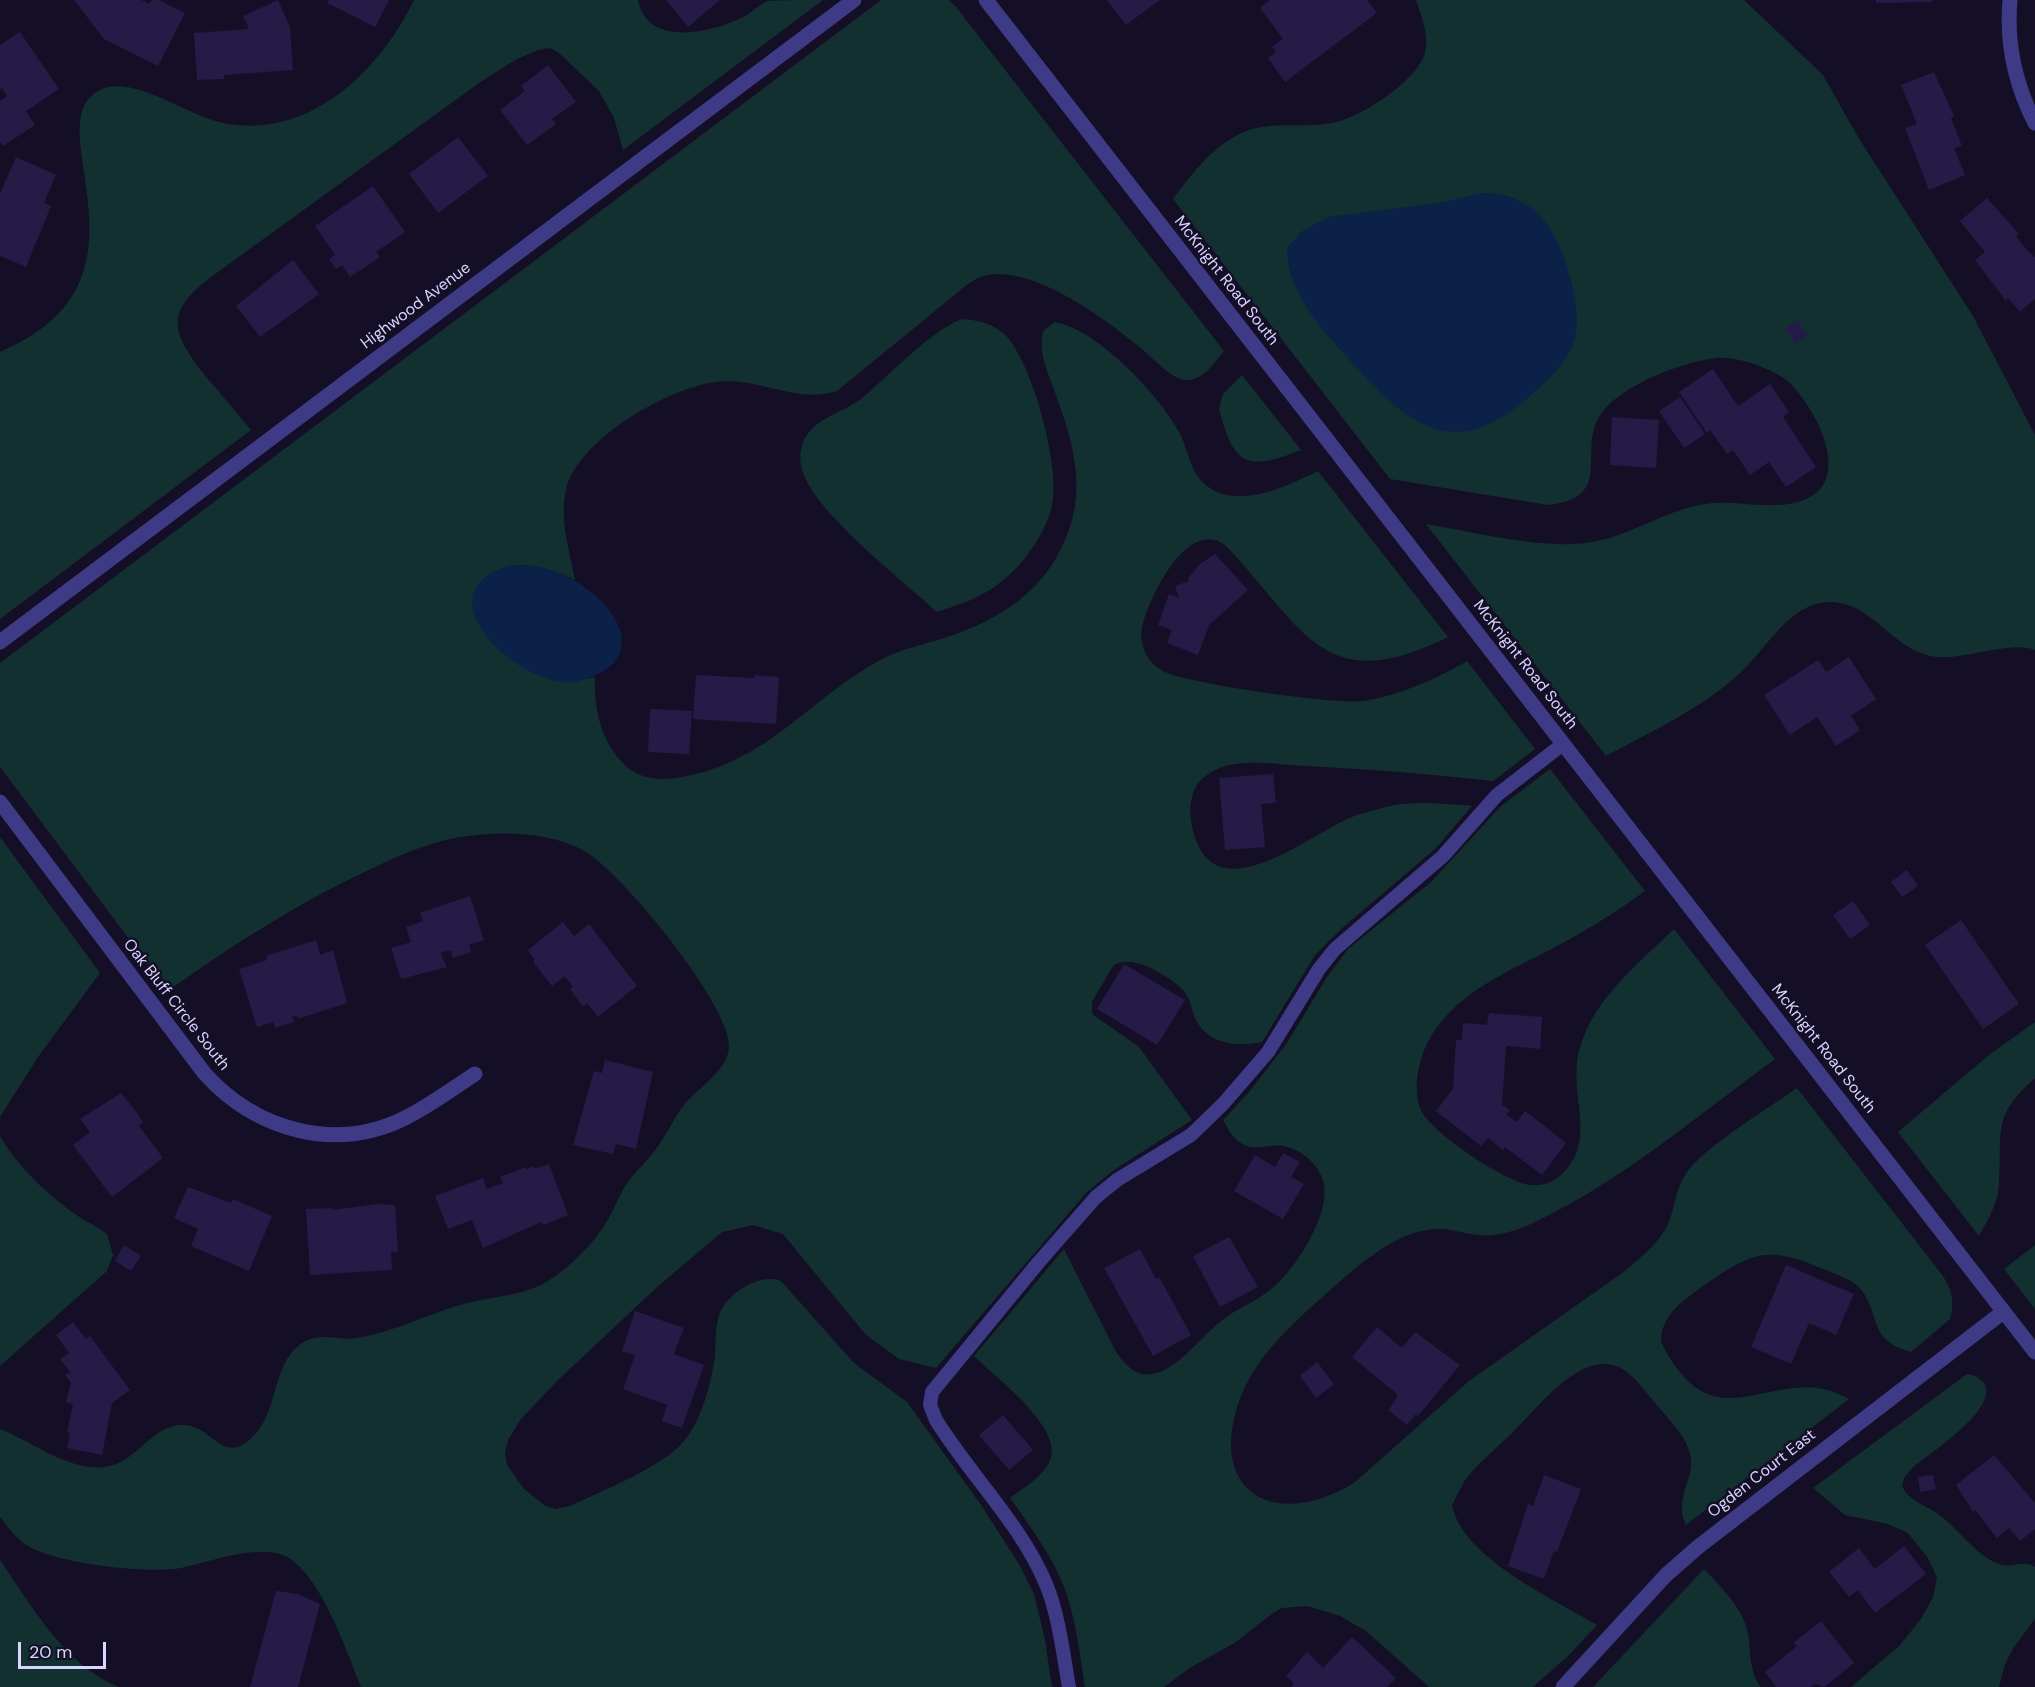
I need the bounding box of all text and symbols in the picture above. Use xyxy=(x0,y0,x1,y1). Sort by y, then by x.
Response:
street label: McKnight Road South xyxy=(1170,213,1282,349)
street label: Highwood Avenue xyxy=(357,258,475,354)
street label: McKnight Road South xyxy=(1469,597,1581,733)
street label: Oak Bluff Circle South xyxy=(119,936,233,1074)
street label: McKnight Road South xyxy=(1767,981,1879,1117)
street label: Ogden Court East xyxy=(1704,1426,1820,1522)
scale bar xyxy=(21,1630,110,1668)
text: 20 m xyxy=(29,1640,72,1664)

